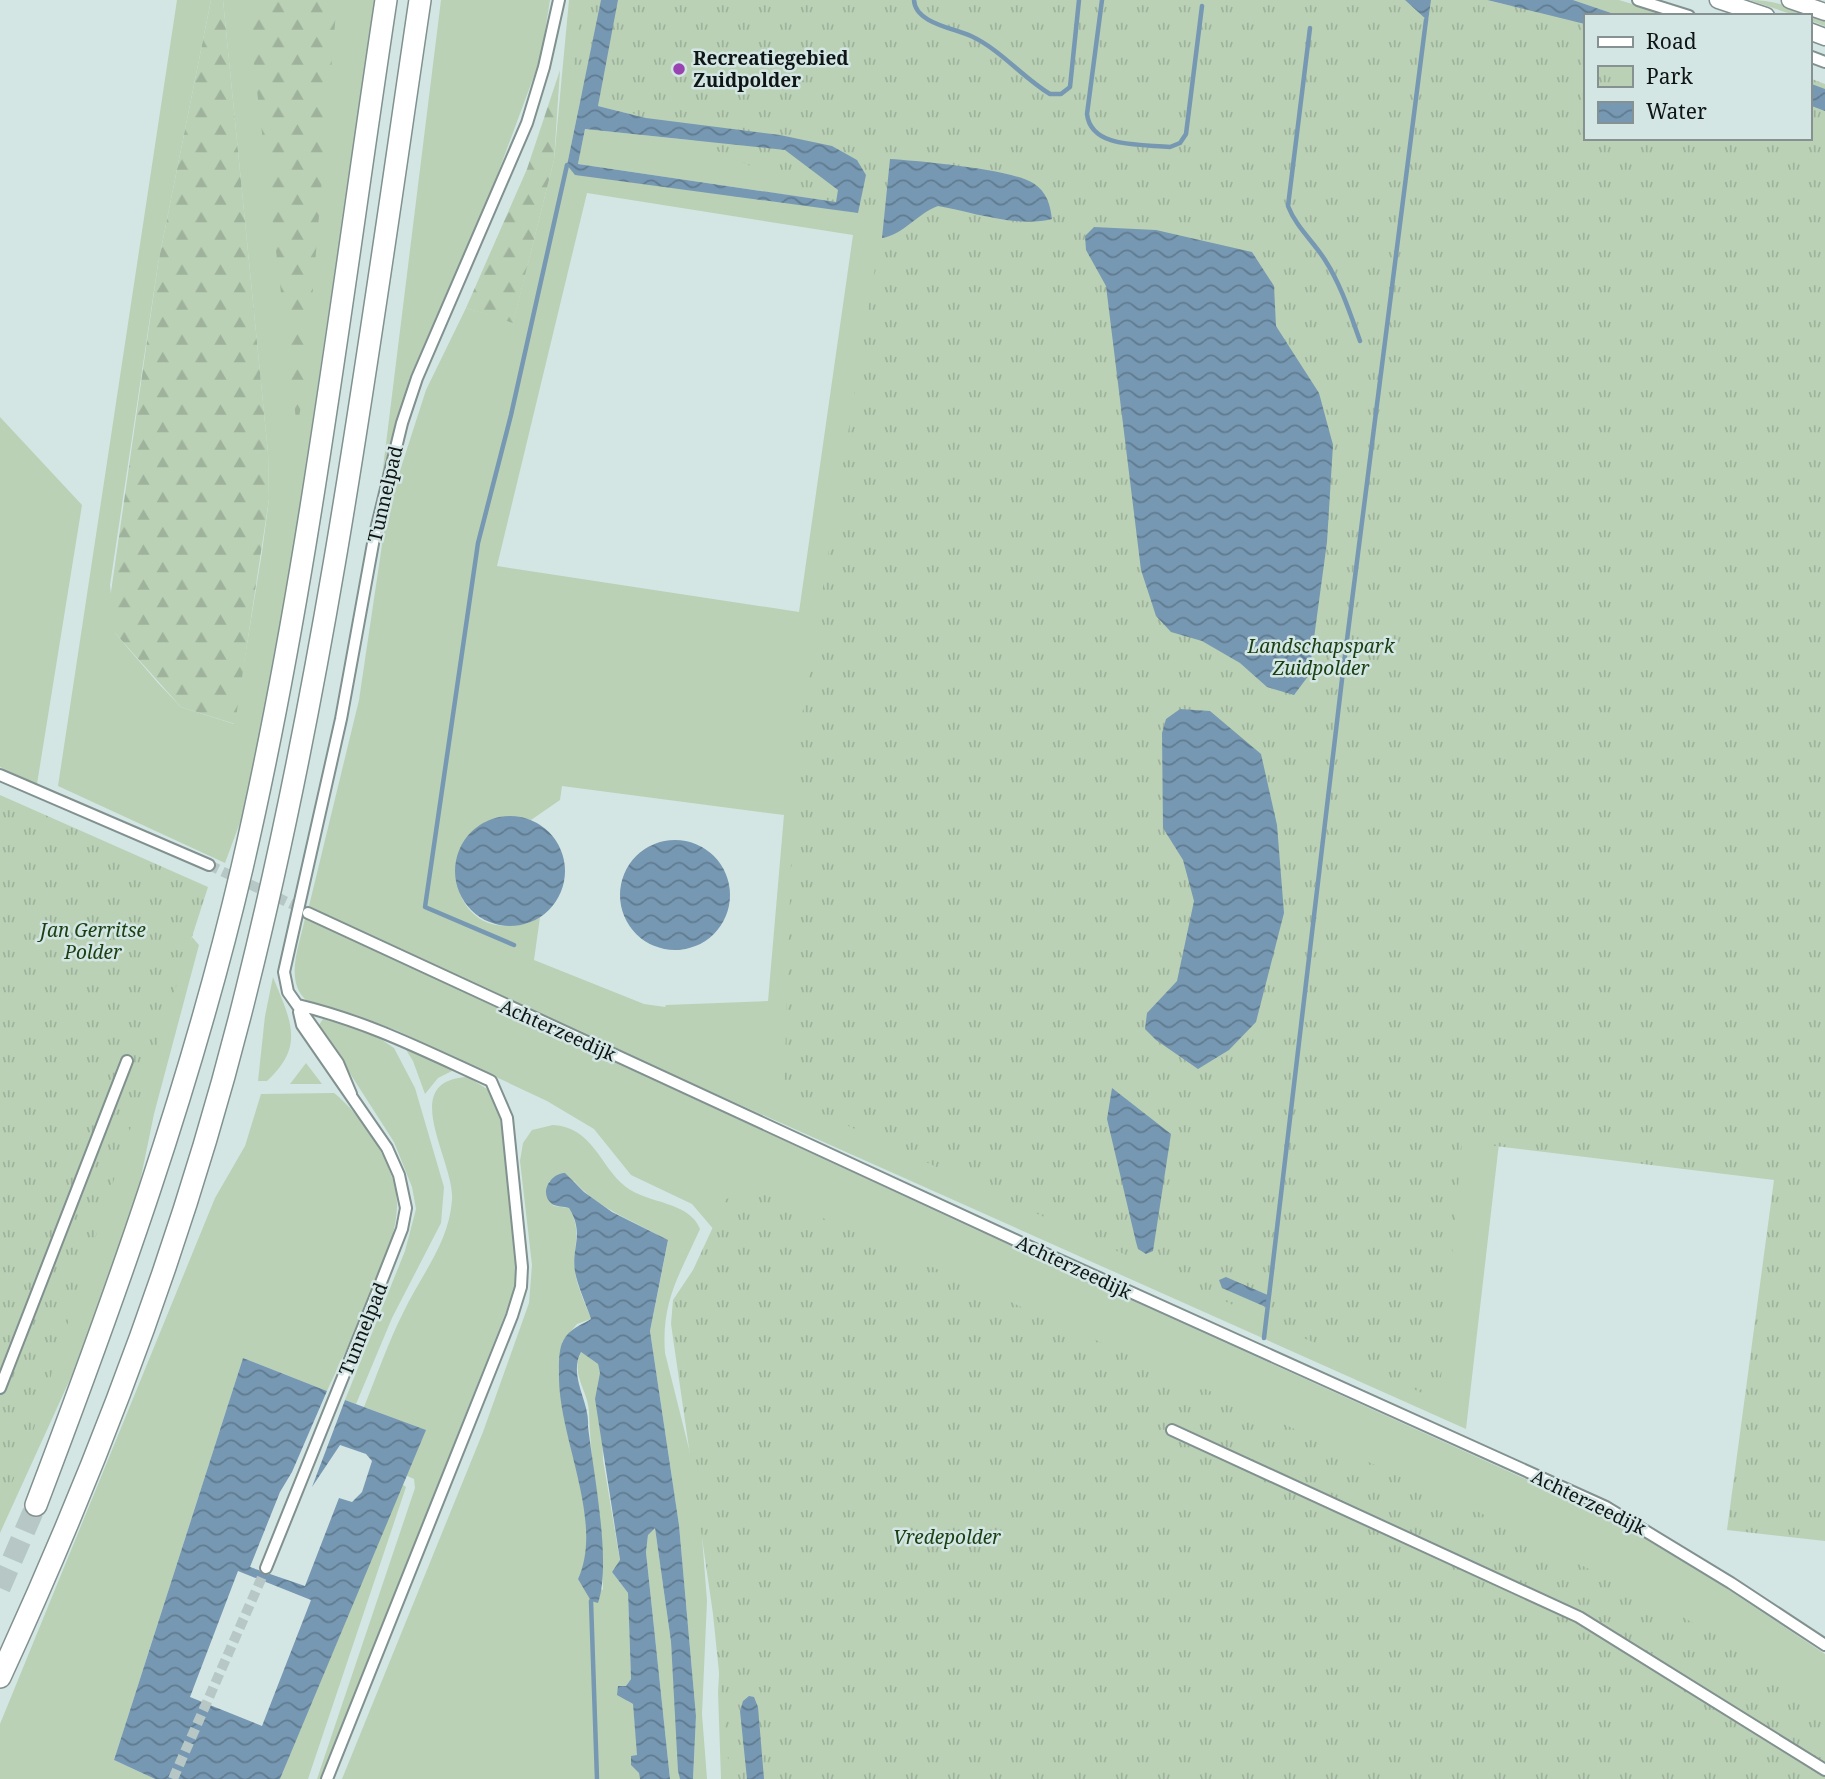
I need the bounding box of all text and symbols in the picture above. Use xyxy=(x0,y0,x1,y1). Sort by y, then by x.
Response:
legend xyxy=(1584,14,1811,140)
text: Road xyxy=(1646,27,1697,55)
place label: Recreatiegebied Zuidpolder xyxy=(693,45,849,93)
marker: Recreatiegebied Zuidpolder xyxy=(671,61,687,77)
text: Park xyxy=(1646,62,1693,90)
text: Water xyxy=(1646,97,1707,125)
street label: Tunnelpad xyxy=(361,443,409,545)
park label: Landschapspark Zuidpolder xyxy=(1246,633,1396,681)
park label: Jan Gerritse Polder xyxy=(37,917,146,965)
street label: Achterzeedijk xyxy=(496,993,621,1068)
street label: Achterzeedijk xyxy=(1012,1229,1137,1306)
street label: Tunnelpad xyxy=(333,1278,394,1379)
street label: Achterzeedijk xyxy=(1527,1463,1652,1541)
park label: Vredepolder xyxy=(893,1524,1001,1550)

